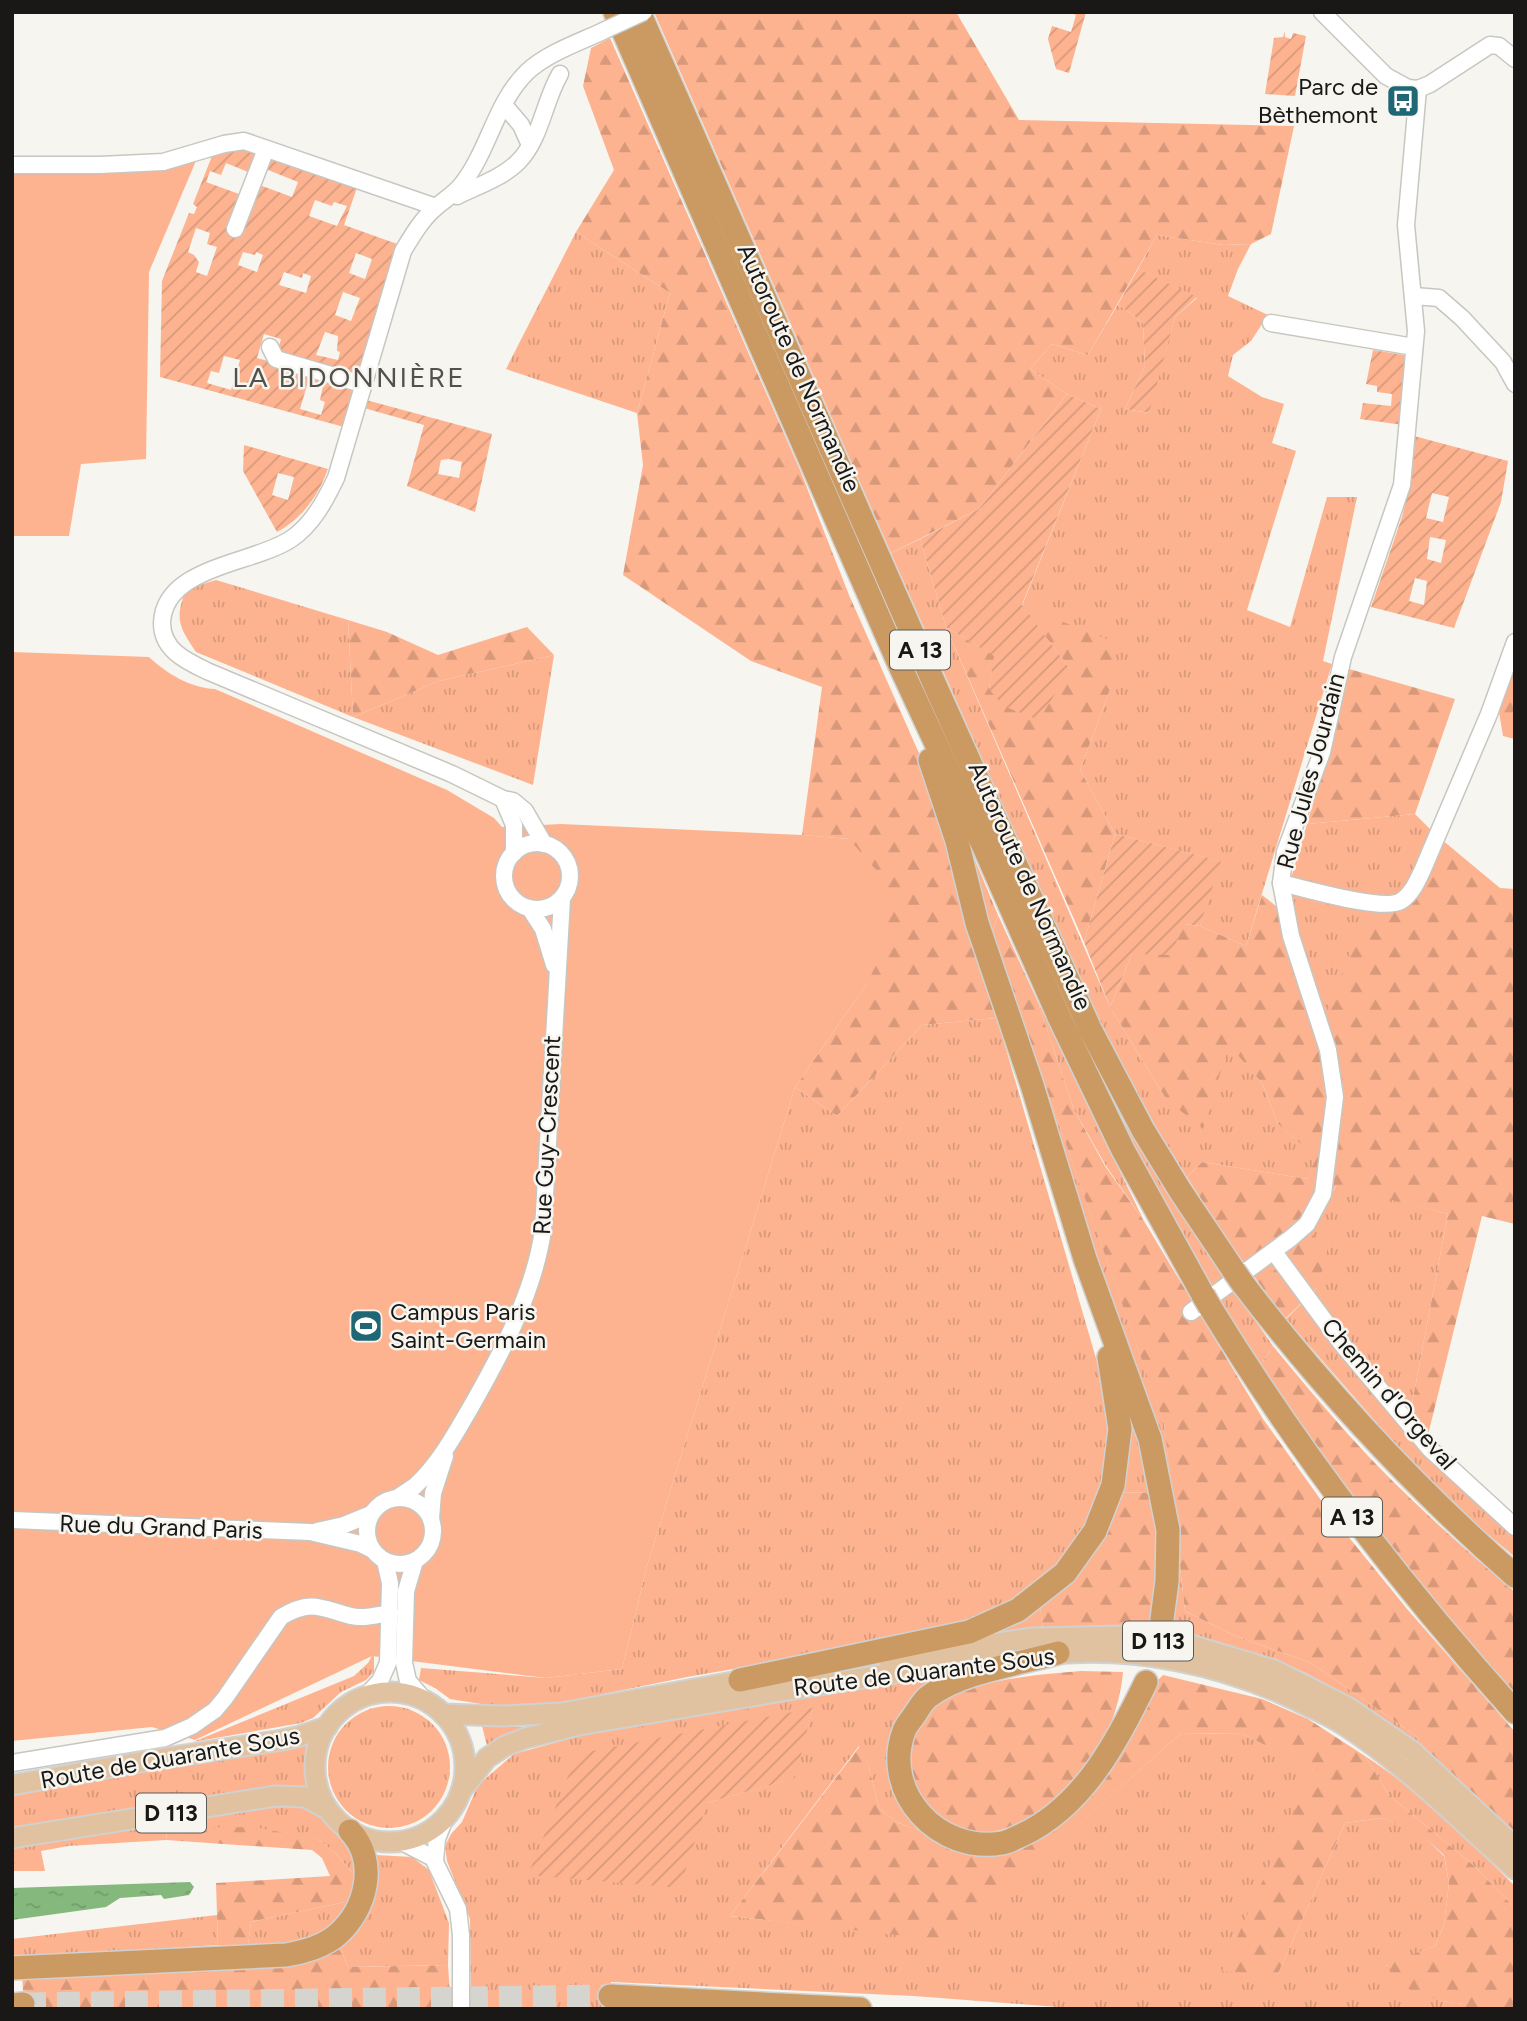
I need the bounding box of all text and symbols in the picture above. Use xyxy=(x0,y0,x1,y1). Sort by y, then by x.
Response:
place label: Parc de Bèthemont xyxy=(1258,72,1378,129)
bus stop icon: Parc de Bèthemont xyxy=(1384,82,1422,120)
street label: Autoroute de Normandie xyxy=(732,239,867,496)
district label: LA BIDONNIÈRE xyxy=(232,360,466,394)
road number: A 13 xyxy=(890,630,950,670)
street label: Rue Jules Jourdain xyxy=(1270,670,1351,872)
street label: Autoroute de Normandie xyxy=(963,757,1098,1014)
street label: Rue Guy-Crescent xyxy=(527,1034,566,1236)
place label: Campus Paris Saint-Germain xyxy=(390,1297,546,1354)
sports icon: Campus Paris Saint-Germain xyxy=(347,1307,385,1345)
street label: Chemin d'Orgeval xyxy=(1316,1312,1463,1475)
road number: A 13 xyxy=(1322,1498,1382,1536)
street label: Rue du Grand Paris xyxy=(59,1508,263,1545)
road number: D 113 xyxy=(1123,1622,1193,1660)
street label: Route de Quarante Sous xyxy=(792,1641,1056,1702)
street label: Route de Quarante Sous xyxy=(38,1720,302,1795)
road number: D 113 xyxy=(136,1794,206,1832)

